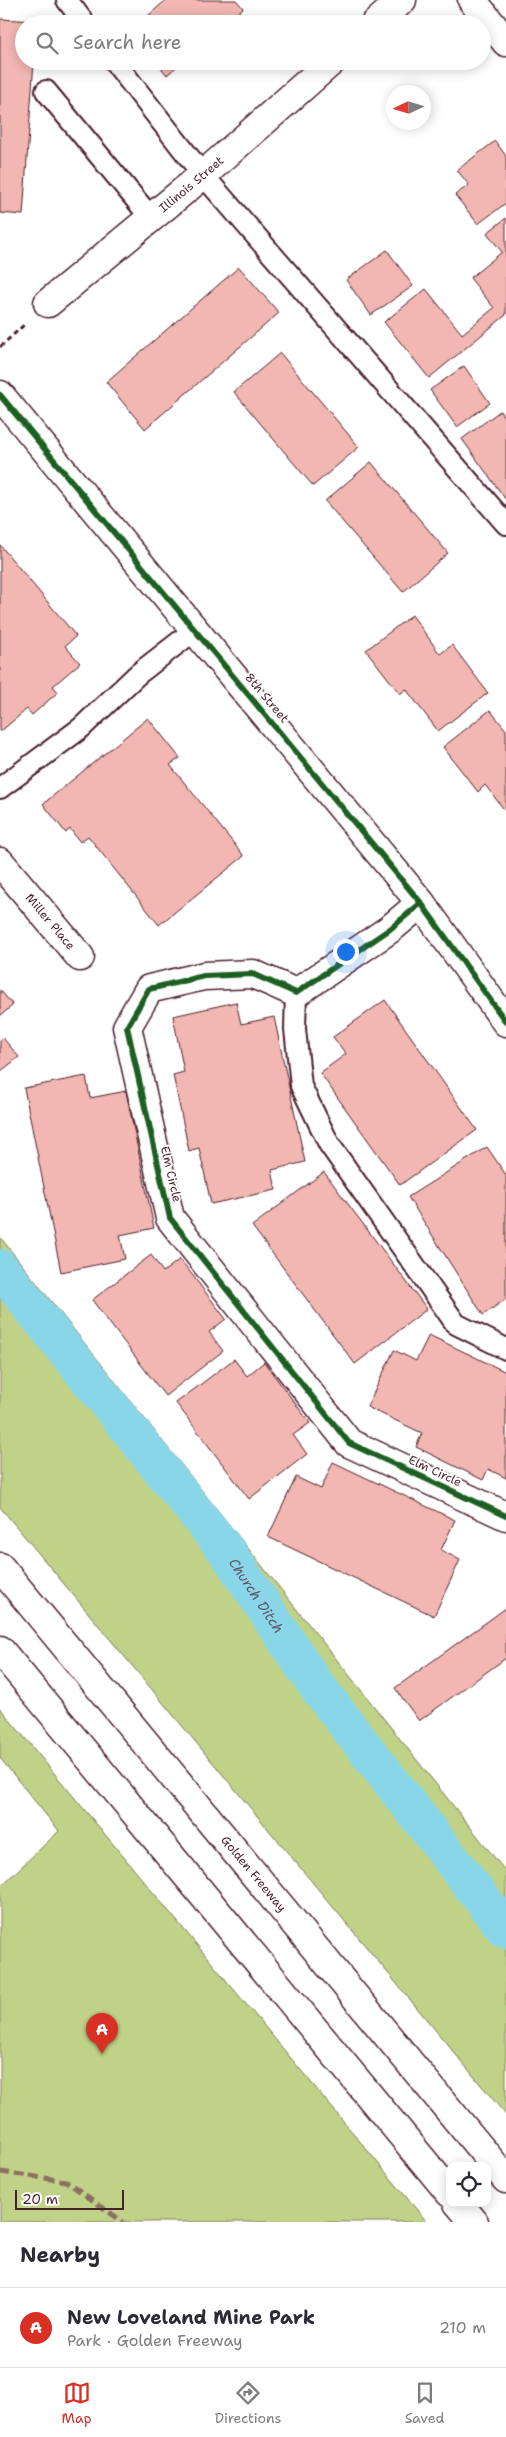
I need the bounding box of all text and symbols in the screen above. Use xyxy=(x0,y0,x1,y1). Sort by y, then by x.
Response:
search box xyxy=(15,15,491,70)
icon: search xyxy=(33,29,61,57)
text: Search here xyxy=(73,30,182,55)
north arrow xyxy=(386,85,431,130)
street label: Illinois Street xyxy=(155,152,227,216)
street label: 8th Street xyxy=(242,670,292,726)
street label: Miller Place xyxy=(22,890,79,953)
your location xyxy=(333,939,359,965)
street label: Elm Circle xyxy=(157,1144,185,1204)
street label: Elm Circle xyxy=(406,1452,464,1490)
water label: Church Ditch xyxy=(225,1554,288,1636)
street label: Golden Freeway xyxy=(217,1832,290,1915)
pin: A xyxy=(86,2013,118,2054)
map controls xyxy=(446,2162,491,2207)
button: locate xyxy=(446,2162,491,2207)
scale bar xyxy=(15,2187,124,2210)
text: 20 m xyxy=(22,2190,58,2208)
text: Nearby xyxy=(20,2241,100,2269)
text: New Loveland Mine Park xyxy=(67,2305,315,2330)
text: A xyxy=(30,2317,42,2338)
text: 210 m xyxy=(439,2317,486,2338)
text: Park · Golden Freeway xyxy=(67,2330,242,2351)
tab: Map xyxy=(62,2379,92,2427)
tab: Directions xyxy=(215,2379,281,2427)
tab: Saved xyxy=(405,2379,444,2427)

